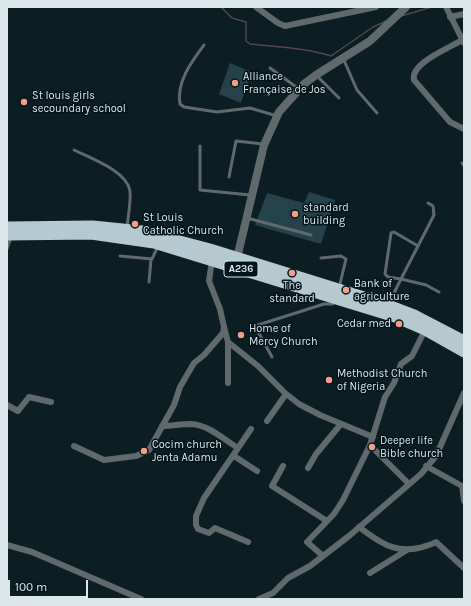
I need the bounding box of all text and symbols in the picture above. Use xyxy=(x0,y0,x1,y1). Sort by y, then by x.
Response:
place label: Alliance Française de Jos xyxy=(243,70,325,96)
marker: Alliance Française de Jos xyxy=(230,78,240,88)
place label: St louis girls secoundary school xyxy=(32,89,126,115)
marker: St louis girls secoundary school xyxy=(19,97,29,107)
place label: standard building xyxy=(303,201,349,227)
marker: standard building xyxy=(290,209,300,219)
place label: St Louis Catholic Church xyxy=(143,211,224,237)
marker: St Louis Catholic Church xyxy=(130,219,140,229)
road number: A236 xyxy=(224,261,258,277)
marker: The standard xyxy=(287,268,297,278)
place label: Bank of agriculture xyxy=(354,277,409,303)
place label: The standard xyxy=(269,279,315,305)
marker: Bank of agriculture xyxy=(341,285,351,295)
place label: Cedar med xyxy=(337,317,391,331)
marker: Cedar med xyxy=(394,319,404,329)
place label: Home of Mercy Church xyxy=(249,322,318,348)
marker: Home of Mercy Church xyxy=(236,330,246,340)
place label: Methodist Church of Nigeria xyxy=(337,367,427,393)
marker: Methodist Church of Nigeria xyxy=(324,375,334,385)
place label: Deeper life Bible church xyxy=(380,434,443,460)
place label: Cocim church Jenta Adamu xyxy=(152,438,222,464)
marker: Deeper life Bible church xyxy=(367,442,377,452)
marker: Cocim church Jenta Adamu xyxy=(139,446,149,456)
scale bar xyxy=(10,572,90,598)
text: 100 m xyxy=(15,580,47,594)

